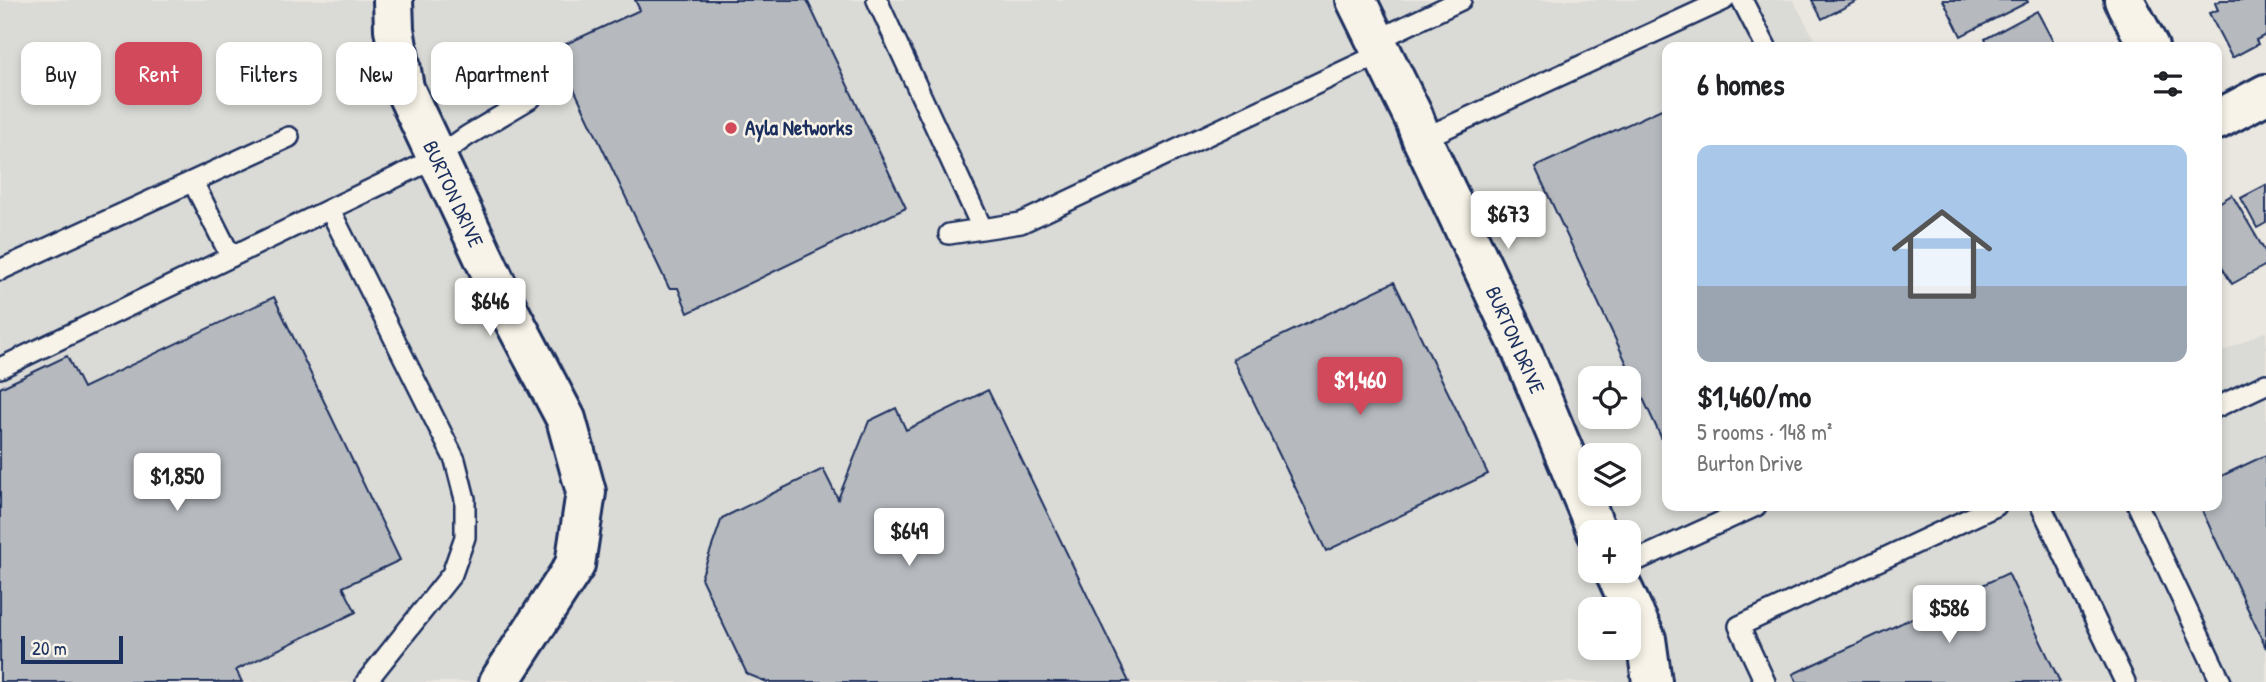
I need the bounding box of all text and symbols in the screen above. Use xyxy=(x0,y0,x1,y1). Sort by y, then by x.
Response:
chip: Buy xyxy=(21,42,101,105)
chip: Rent xyxy=(115,42,202,105)
chip: Filters xyxy=(216,42,322,105)
chip: New xyxy=(336,42,417,105)
chip: Apartment xyxy=(431,42,573,105)
text: 6 homes xyxy=(1697,64,1784,104)
icon: filters xyxy=(2149,65,2187,103)
place label: Ayla Networks xyxy=(745,113,853,143)
marker: Ayla Networks xyxy=(723,120,739,136)
street label: BURTON DRIVE xyxy=(416,136,491,252)
pin: $673 xyxy=(1467,191,1549,251)
icon: home xyxy=(1879,191,2005,317)
text: $673 xyxy=(1487,198,1529,229)
pin: $646 xyxy=(449,278,531,338)
street label: BURTON DRIVE xyxy=(1479,281,1552,398)
text: $646 xyxy=(471,285,509,316)
pin: $1,460 xyxy=(1303,358,1417,417)
text: $1,460 xyxy=(1334,364,1386,395)
map controls xyxy=(1578,366,1641,660)
button: locate xyxy=(1578,366,1641,429)
text: $1,460/mo xyxy=(1697,376,1811,416)
text: 5 rooms · 148 m² xyxy=(1697,416,1832,447)
button: layers xyxy=(1578,443,1641,506)
text: Burton Drive xyxy=(1697,447,1803,478)
pin: $1,850 xyxy=(120,454,234,513)
text: $1,850 xyxy=(150,460,204,491)
pin: $649 xyxy=(868,508,950,568)
text: $649 xyxy=(890,515,928,546)
button: + xyxy=(1578,520,1641,583)
pin: $586 xyxy=(1908,586,1990,645)
text: $586 xyxy=(1929,592,1969,623)
button: − xyxy=(1578,597,1641,660)
scale bar xyxy=(21,633,122,665)
text: 20 m xyxy=(32,635,67,661)

